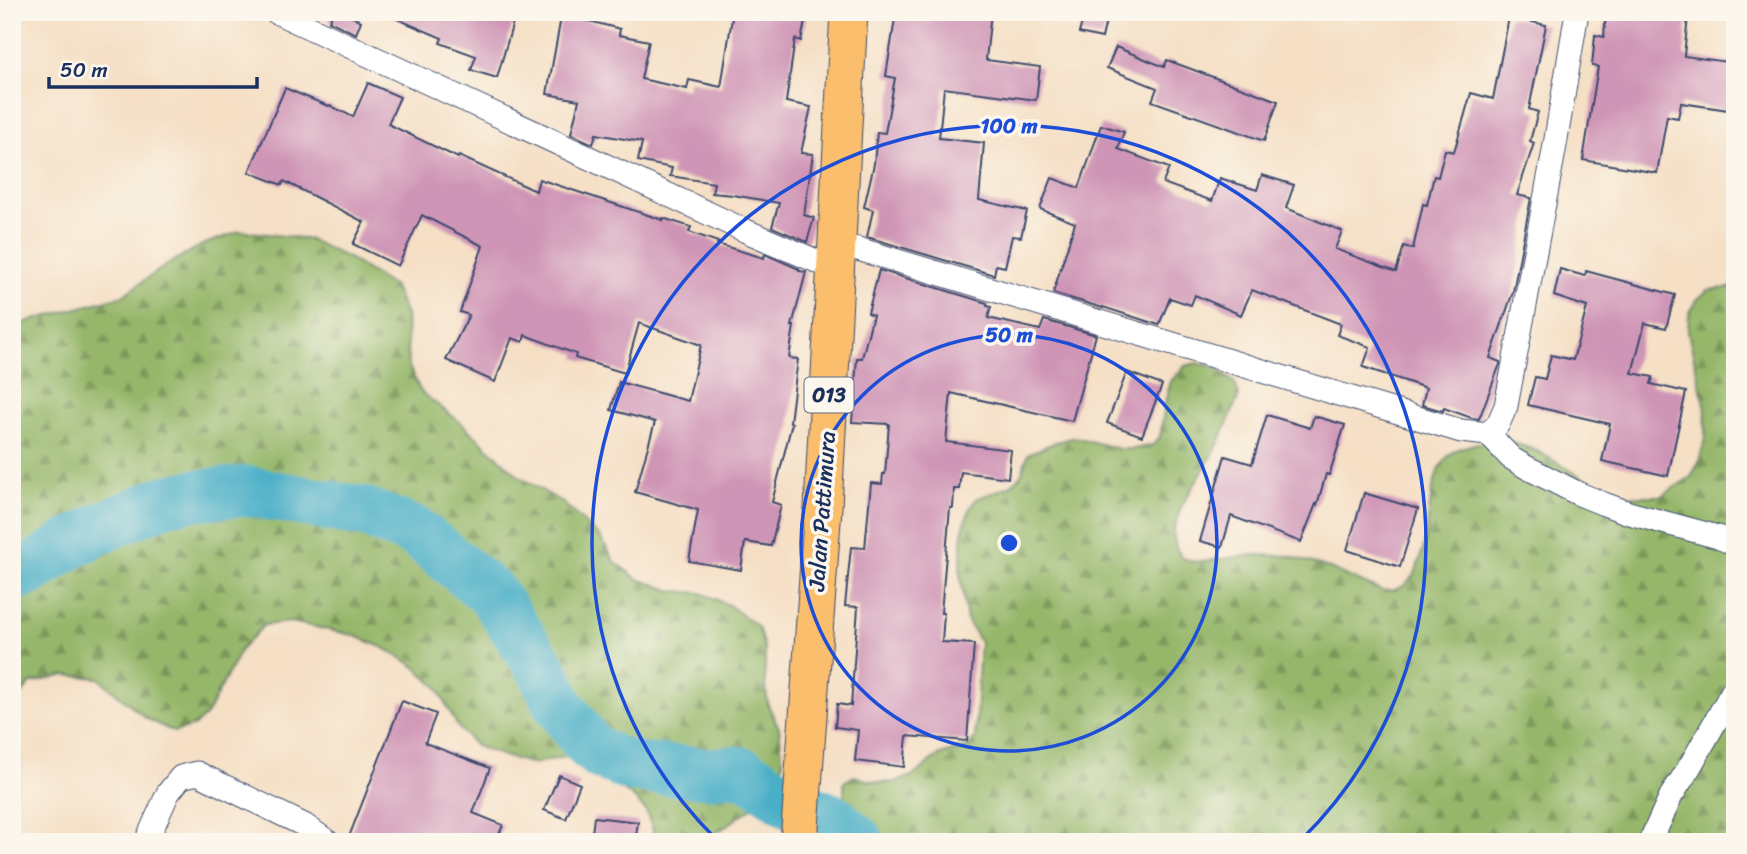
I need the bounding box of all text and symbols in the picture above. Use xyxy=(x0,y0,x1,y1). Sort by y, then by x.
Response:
scale bar xyxy=(49,46,257,90)
text: 50 m xyxy=(60,51,108,89)
text: 100 m xyxy=(980,107,1038,145)
text: 50 m xyxy=(985,316,1034,354)
road number: 013 xyxy=(804,378,854,412)
street label: Jalan Pattimura xyxy=(796,429,848,593)
centre of rings xyxy=(997,531,1021,555)

